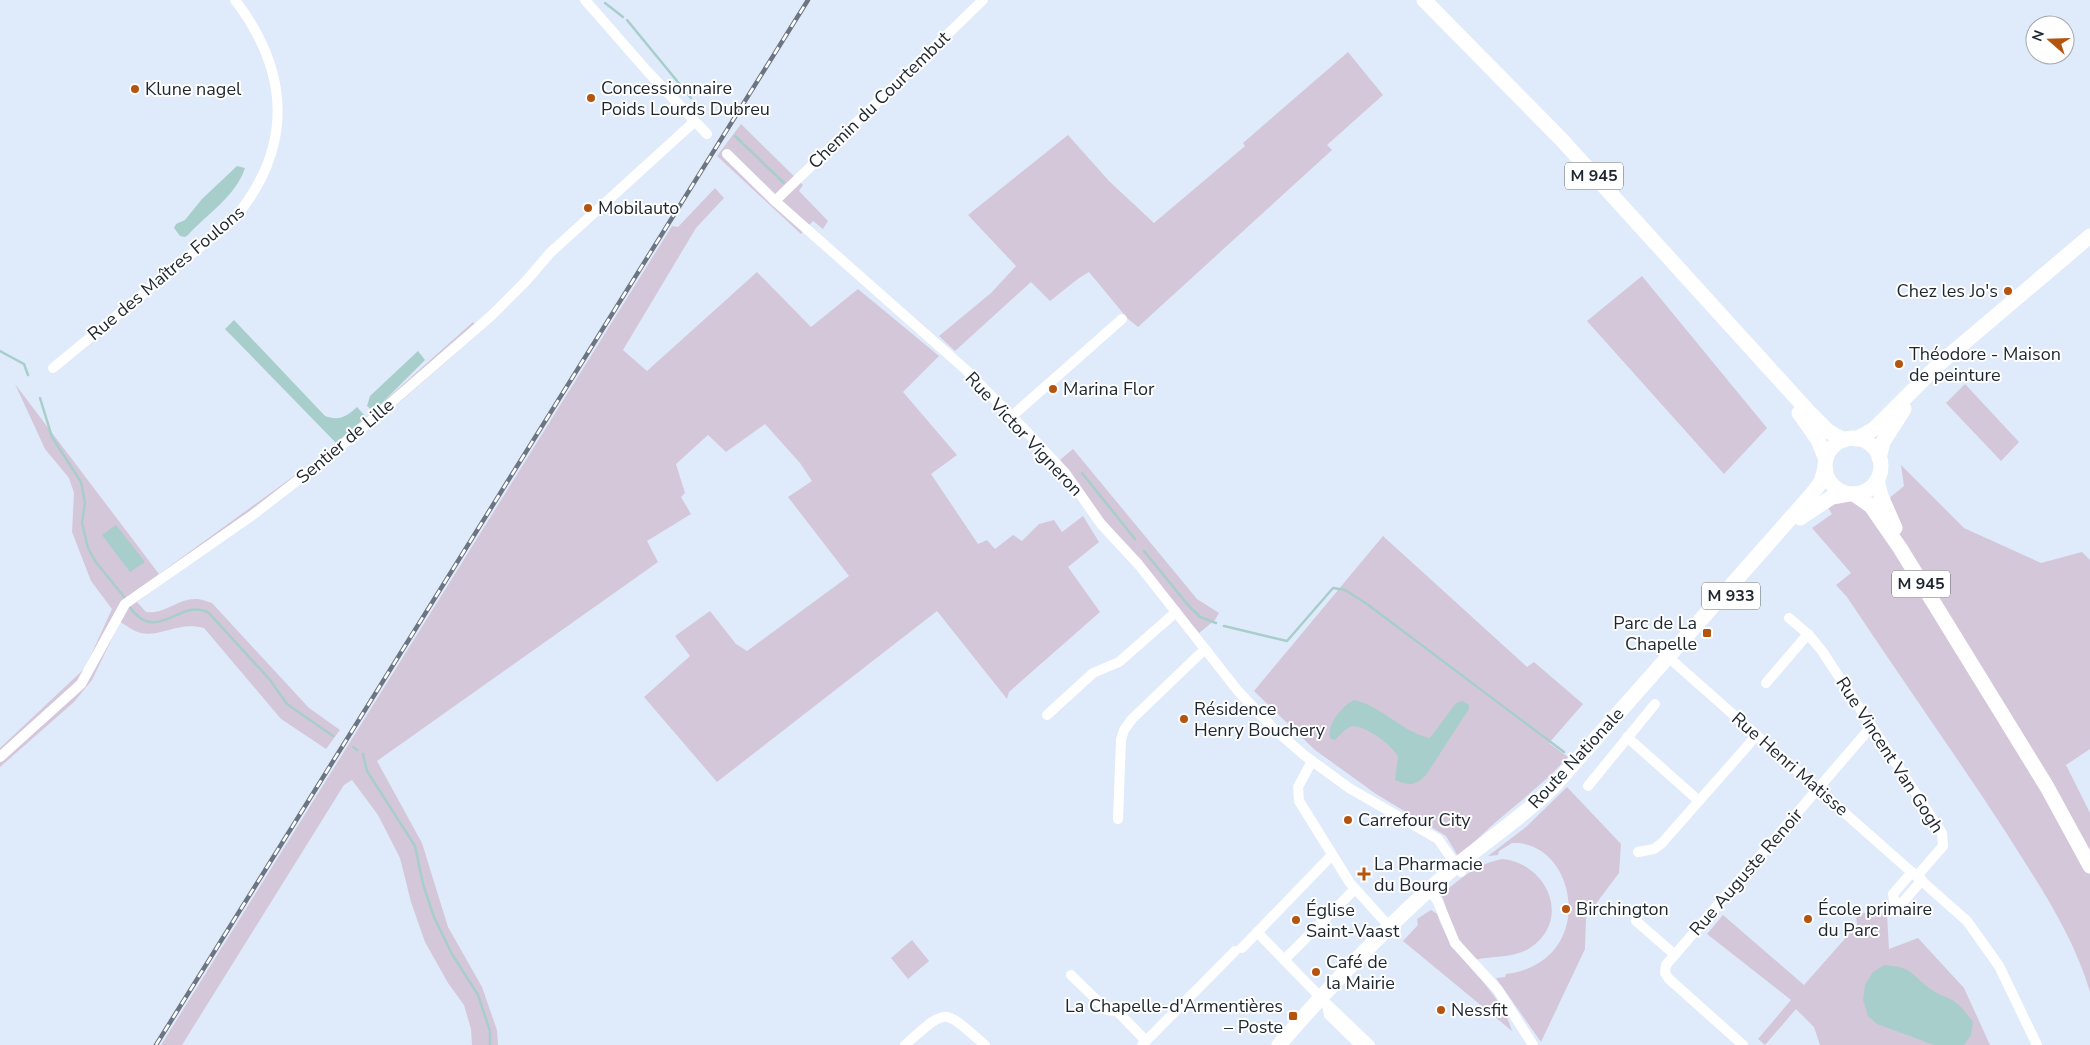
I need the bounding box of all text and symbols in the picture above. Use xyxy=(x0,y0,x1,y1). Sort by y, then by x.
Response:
north arrow xyxy=(2025,15,2075,65)
street label: Chemin du Courtembut xyxy=(803,26,956,174)
text: N xyxy=(2028,28,2049,44)
place label: Concessionnaire Poids Lourds Dubreu xyxy=(601,76,770,121)
place label: Klune nagel xyxy=(145,77,242,101)
marker: Klune nagel xyxy=(129,83,141,95)
marker: Concessionnaire Poids Lourds Dubreu xyxy=(585,92,597,104)
road number: M 945 xyxy=(1565,162,1623,190)
place label: Mobilauto xyxy=(598,196,679,220)
street label: Rue des Maîtres Foulons xyxy=(82,200,250,346)
marker: Mobilauto xyxy=(582,202,594,214)
place label: Chez les Jo's xyxy=(1897,279,1998,303)
marker: Chez les Jo's xyxy=(2002,285,2014,297)
place label: Théodore - Maison de peinture xyxy=(1909,342,2061,387)
marker: Théodore - Maison de peinture xyxy=(1893,358,1905,370)
street label: Rue Victor Vigneron xyxy=(960,367,1088,501)
place label: Marina Flor xyxy=(1063,377,1155,401)
marker: Marina Flor xyxy=(1047,383,1059,395)
street label: Sentier de Lille xyxy=(291,393,399,489)
road number: M 945 xyxy=(1892,570,1950,598)
road number: M 933 xyxy=(1702,582,1760,610)
place label: Parc de La Chapelle xyxy=(1613,611,1697,656)
marker: Parc de La Chapelle xyxy=(1701,627,1713,639)
street label: Rue Vincent Van Gogh xyxy=(1830,672,1950,838)
place label: Résidence Henry Bouchery xyxy=(1194,697,1326,742)
street label: Route Nationale xyxy=(1523,702,1629,814)
street label: Rue Henri Matisse xyxy=(1727,707,1853,821)
marker: Résidence Henry Bouchery xyxy=(1178,713,1190,725)
street label: Rue Auguste Renoir xyxy=(1684,803,1808,941)
place label: Carrefour City xyxy=(1358,808,1471,832)
marker: Carrefour City xyxy=(1342,814,1354,826)
place label: La Pharmacie du Bourg xyxy=(1374,852,1483,897)
marker: La Pharmacie du Bourg xyxy=(1358,868,1370,880)
place label: Birchington xyxy=(1576,897,1669,921)
place label: École primaire du Parc xyxy=(1818,897,1932,942)
place label: Église Saint-Vaast xyxy=(1306,898,1400,943)
marker: Birchington xyxy=(1560,903,1572,915)
marker: École primaire du Parc xyxy=(1802,913,1814,925)
marker: Église Saint-Vaast xyxy=(1290,914,1302,926)
place label: Café de la Mairie xyxy=(1326,950,1395,995)
marker: Café de la Mairie xyxy=(1310,966,1322,978)
place label: La Chapelle-d'Armentières – Poste xyxy=(1065,994,1283,1039)
place label: Nessfit xyxy=(1451,998,1508,1022)
marker: Nessfit xyxy=(1435,1004,1447,1016)
marker: La Chapelle-d'Armentières – Poste xyxy=(1287,1010,1299,1022)

